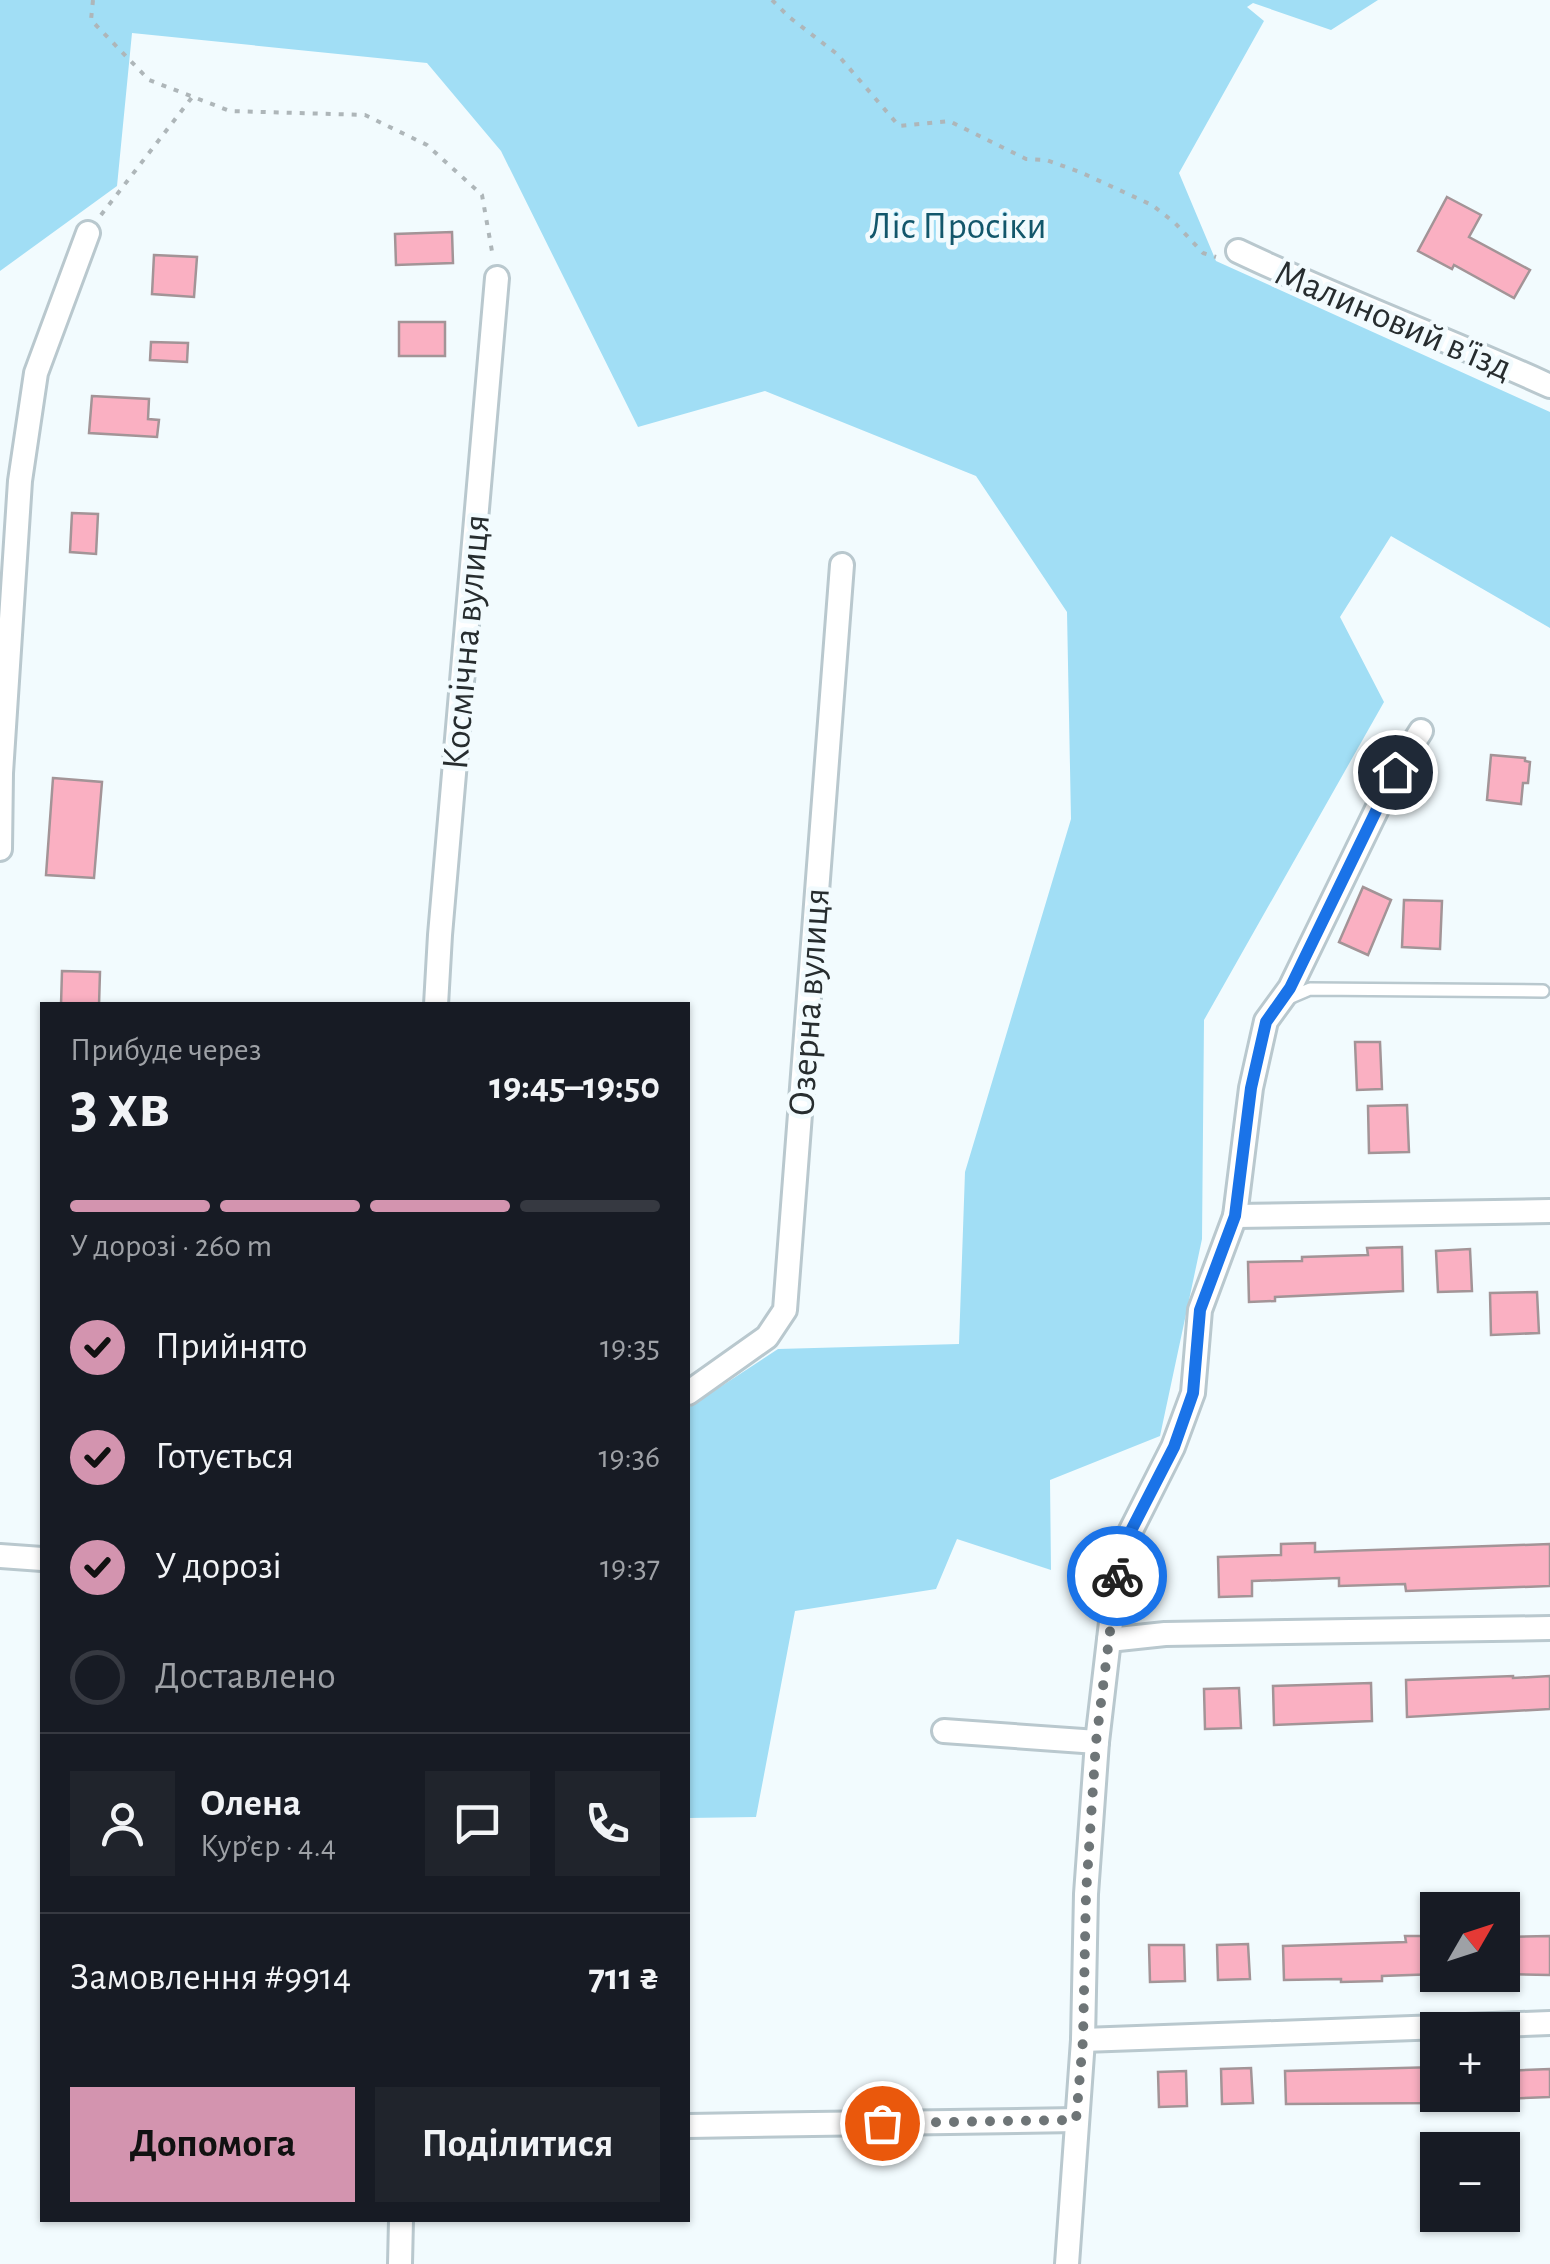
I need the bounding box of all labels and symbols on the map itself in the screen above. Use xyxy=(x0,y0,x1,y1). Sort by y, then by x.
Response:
park label: Ліс Просіки xyxy=(869,208,1047,246)
street label: Малиновий в'їзд xyxy=(1269,254,1517,388)
street label: Космічна вулиця xyxy=(437,513,497,771)
pin xyxy=(1353,730,1438,815)
street label: Озерна вулиця xyxy=(783,887,837,1118)
courier xyxy=(1067,1526,1167,1626)
north arrow xyxy=(1420,1892,1520,1992)
pin xyxy=(840,2081,925,2166)

